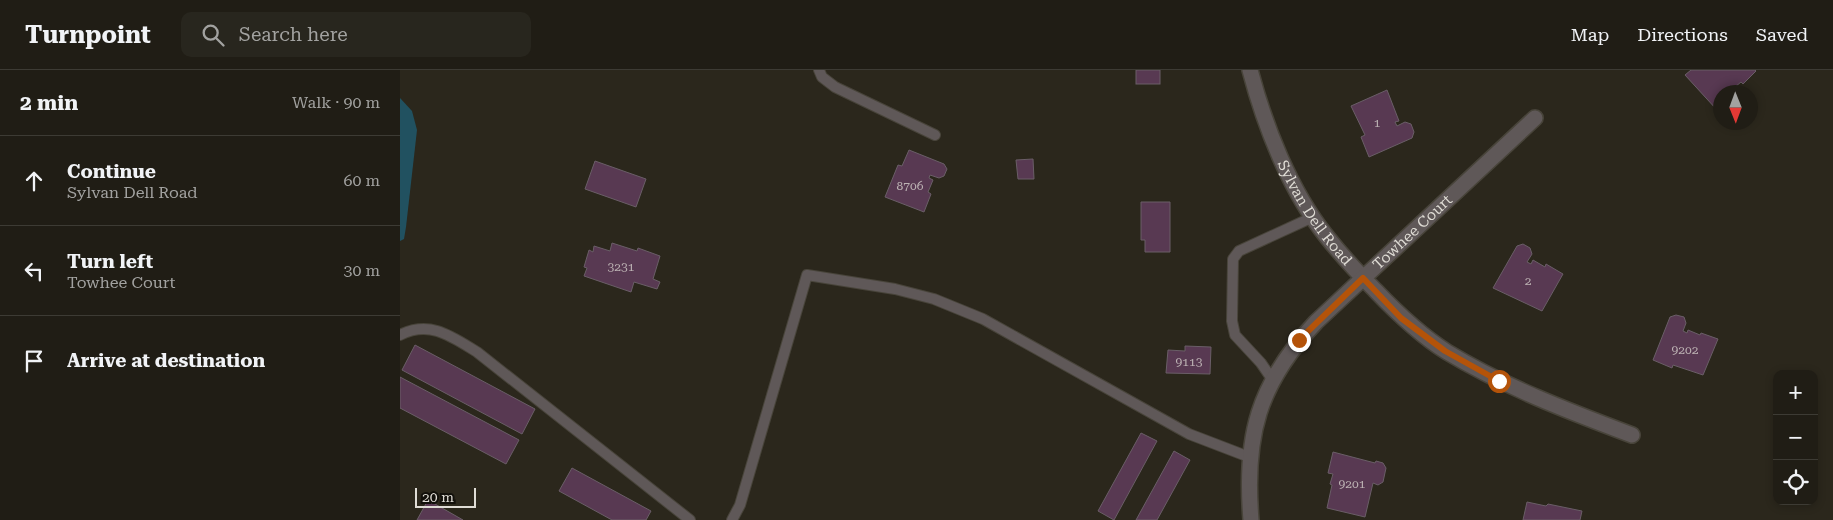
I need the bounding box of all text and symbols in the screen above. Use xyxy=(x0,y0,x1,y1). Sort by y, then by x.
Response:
search box xyxy=(181,12,531,57)
text: Turnpoint xyxy=(25,21,151,49)
icon: search xyxy=(199,21,227,49)
text: Search here xyxy=(239,23,348,46)
text: Map xyxy=(1571,24,1609,45)
text: Directions xyxy=(1637,24,1728,45)
text: Saved xyxy=(1756,24,1808,45)
north arrow xyxy=(1713,85,1758,130)
text: 2 min xyxy=(20,91,78,115)
text: Walk · 90 m xyxy=(292,93,380,112)
house number: 1 xyxy=(1374,116,1381,130)
street label: Sylvan Dell Road xyxy=(1274,158,1356,269)
text: Continue xyxy=(67,160,156,183)
icon: ahead xyxy=(20,167,48,195)
text: 60 m xyxy=(343,171,380,190)
house number: 8706 xyxy=(897,179,924,193)
text: Sylvan Dell Road xyxy=(67,183,198,202)
street label: Towhee Court xyxy=(1369,191,1456,273)
text: Turn left xyxy=(67,250,153,273)
icon: left xyxy=(20,257,48,285)
house number: 3231 xyxy=(608,260,635,274)
text: 30 m xyxy=(343,261,380,280)
text: Towhee Court xyxy=(67,273,176,292)
house number: 2 xyxy=(1525,274,1532,288)
route end xyxy=(1288,329,1311,352)
house number: 9202 xyxy=(1672,343,1699,357)
icon: arrive xyxy=(20,347,48,375)
text: Arrive at destination xyxy=(67,349,265,372)
house number: 9113 xyxy=(1176,355,1203,369)
route start xyxy=(1488,370,1511,393)
map controls xyxy=(1773,370,1818,505)
button: + xyxy=(1773,370,1818,415)
button: − xyxy=(1773,415,1818,460)
button: locate xyxy=(1773,460,1818,505)
house number: 9201 xyxy=(1339,477,1366,491)
scale bar xyxy=(415,485,476,508)
text: 20 m xyxy=(422,489,454,505)

